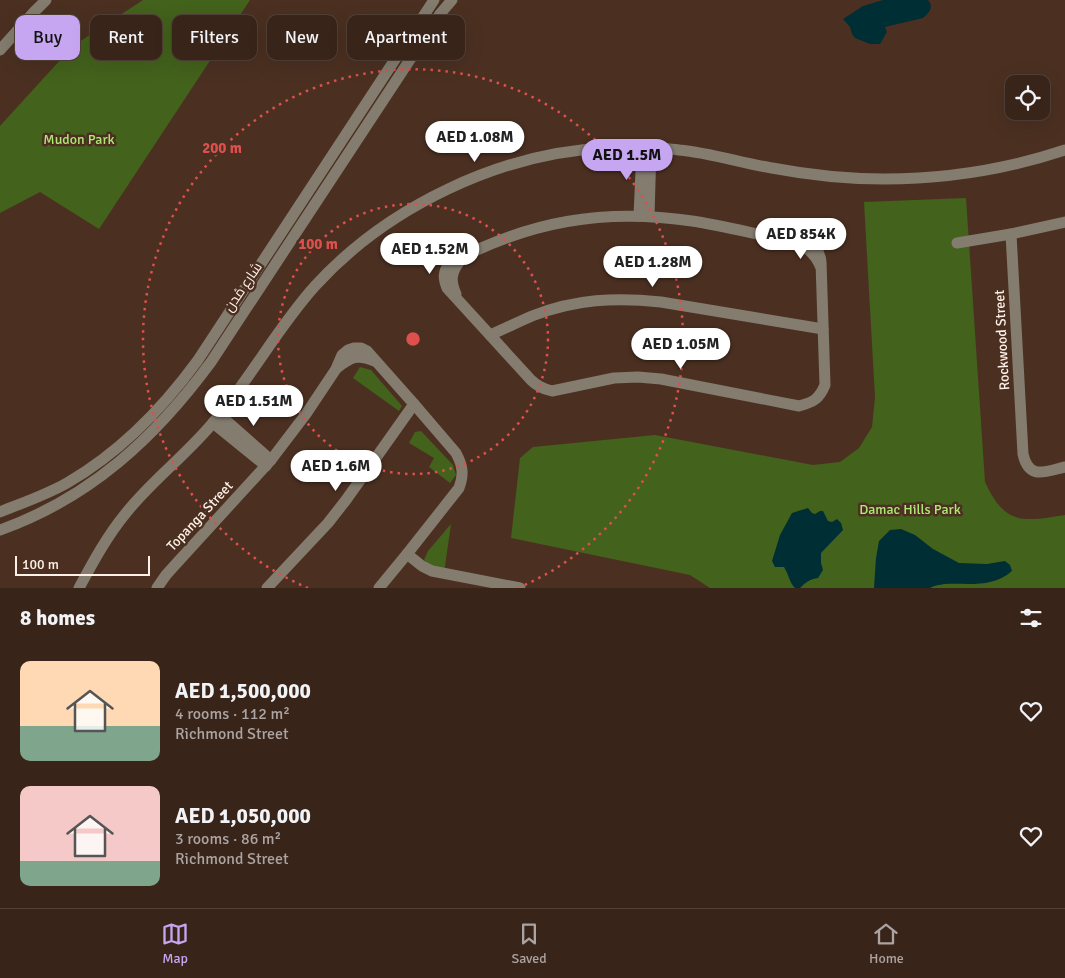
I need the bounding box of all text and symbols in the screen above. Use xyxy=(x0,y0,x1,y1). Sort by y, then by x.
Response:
chip: Buy xyxy=(15,15,80,60)
chip: Rent xyxy=(90,15,162,60)
chip: Filters xyxy=(172,15,257,60)
chip: New xyxy=(267,15,337,60)
chip: Apartment xyxy=(347,15,465,60)
map controls xyxy=(1005,75,1050,120)
button: locate xyxy=(1005,75,1050,120)
pin: AED 1.08M xyxy=(418,120,532,163)
text: AED 1.08M xyxy=(436,127,514,147)
park label: Mudon Park xyxy=(43,131,115,148)
pin: AED 1.5M xyxy=(575,138,679,181)
text: 200 m xyxy=(202,139,242,157)
text: AED 1.5M xyxy=(593,145,661,165)
pin: AED 854K xyxy=(749,218,853,260)
text: AED 854K xyxy=(766,224,836,244)
pin: AED 1.52M xyxy=(373,232,487,275)
text: 100 m xyxy=(298,235,338,253)
text: AED 1.52M xyxy=(391,239,469,259)
pin: AED 1.28M xyxy=(596,246,710,288)
text: AED 1.28M xyxy=(614,252,692,272)
street label: شارع مُدن xyxy=(220,259,266,315)
street label: Rockwood Street xyxy=(991,289,1013,391)
pin: AED 1.05M xyxy=(624,328,738,370)
centre of rings xyxy=(404,330,422,348)
text: AED 1.05M xyxy=(642,334,720,354)
pin: AED 1.51M xyxy=(197,384,311,427)
text: AED 1.51M xyxy=(215,391,293,411)
pin: AED 1.6M xyxy=(284,450,388,492)
text: AED 1.6M xyxy=(302,456,370,476)
street label: Topanga Street xyxy=(163,478,237,554)
park label: Damac Hills Park xyxy=(859,501,961,518)
scale bar xyxy=(15,553,150,576)
text: 100 m xyxy=(22,556,59,573)
icon: filters xyxy=(1017,604,1045,632)
text: 8 homes xyxy=(20,605,95,631)
text: AED 1,500,000 xyxy=(175,678,311,704)
icon: home xyxy=(60,681,120,741)
icon: heart xyxy=(1017,697,1045,725)
text: 4 rooms · 112 m² xyxy=(175,704,290,724)
text: Richmond Street xyxy=(175,724,289,744)
text: AED 1,050,000 xyxy=(175,803,311,829)
icon: home xyxy=(60,806,120,866)
icon: heart xyxy=(1017,822,1045,850)
text: 3 rooms · 86 m² xyxy=(175,829,281,849)
text: Richmond Street xyxy=(175,849,289,869)
tab: Map xyxy=(161,920,189,967)
tab: Saved xyxy=(511,920,547,967)
tab: Home xyxy=(869,920,904,967)

